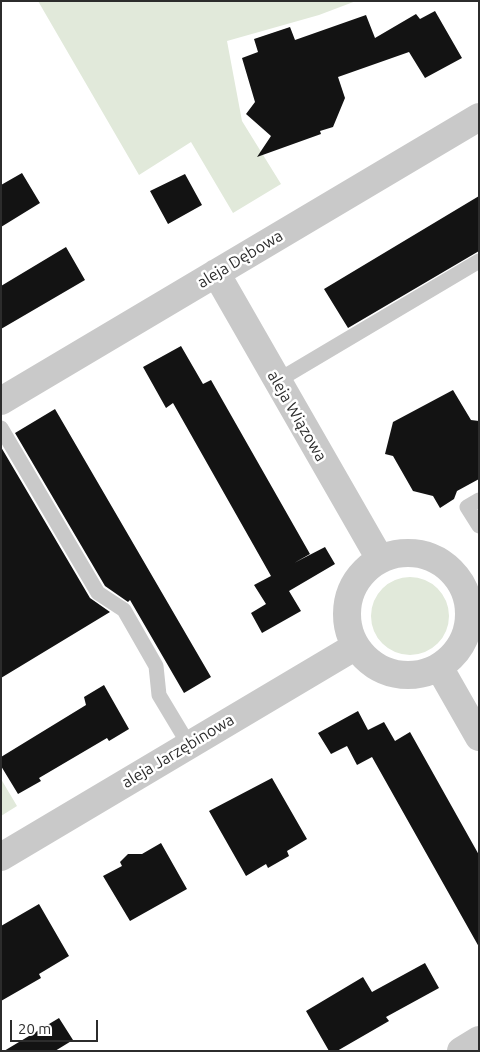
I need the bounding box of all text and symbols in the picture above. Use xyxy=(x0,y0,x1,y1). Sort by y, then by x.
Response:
street label: aleja Dębowa xyxy=(194,226,286,292)
street label: aleja Wiązowa xyxy=(263,367,331,465)
street label: aleja Jarzębinowa xyxy=(118,710,238,792)
scale bar xyxy=(12,1010,100,1042)
text: 20 m xyxy=(18,1020,51,1037)

